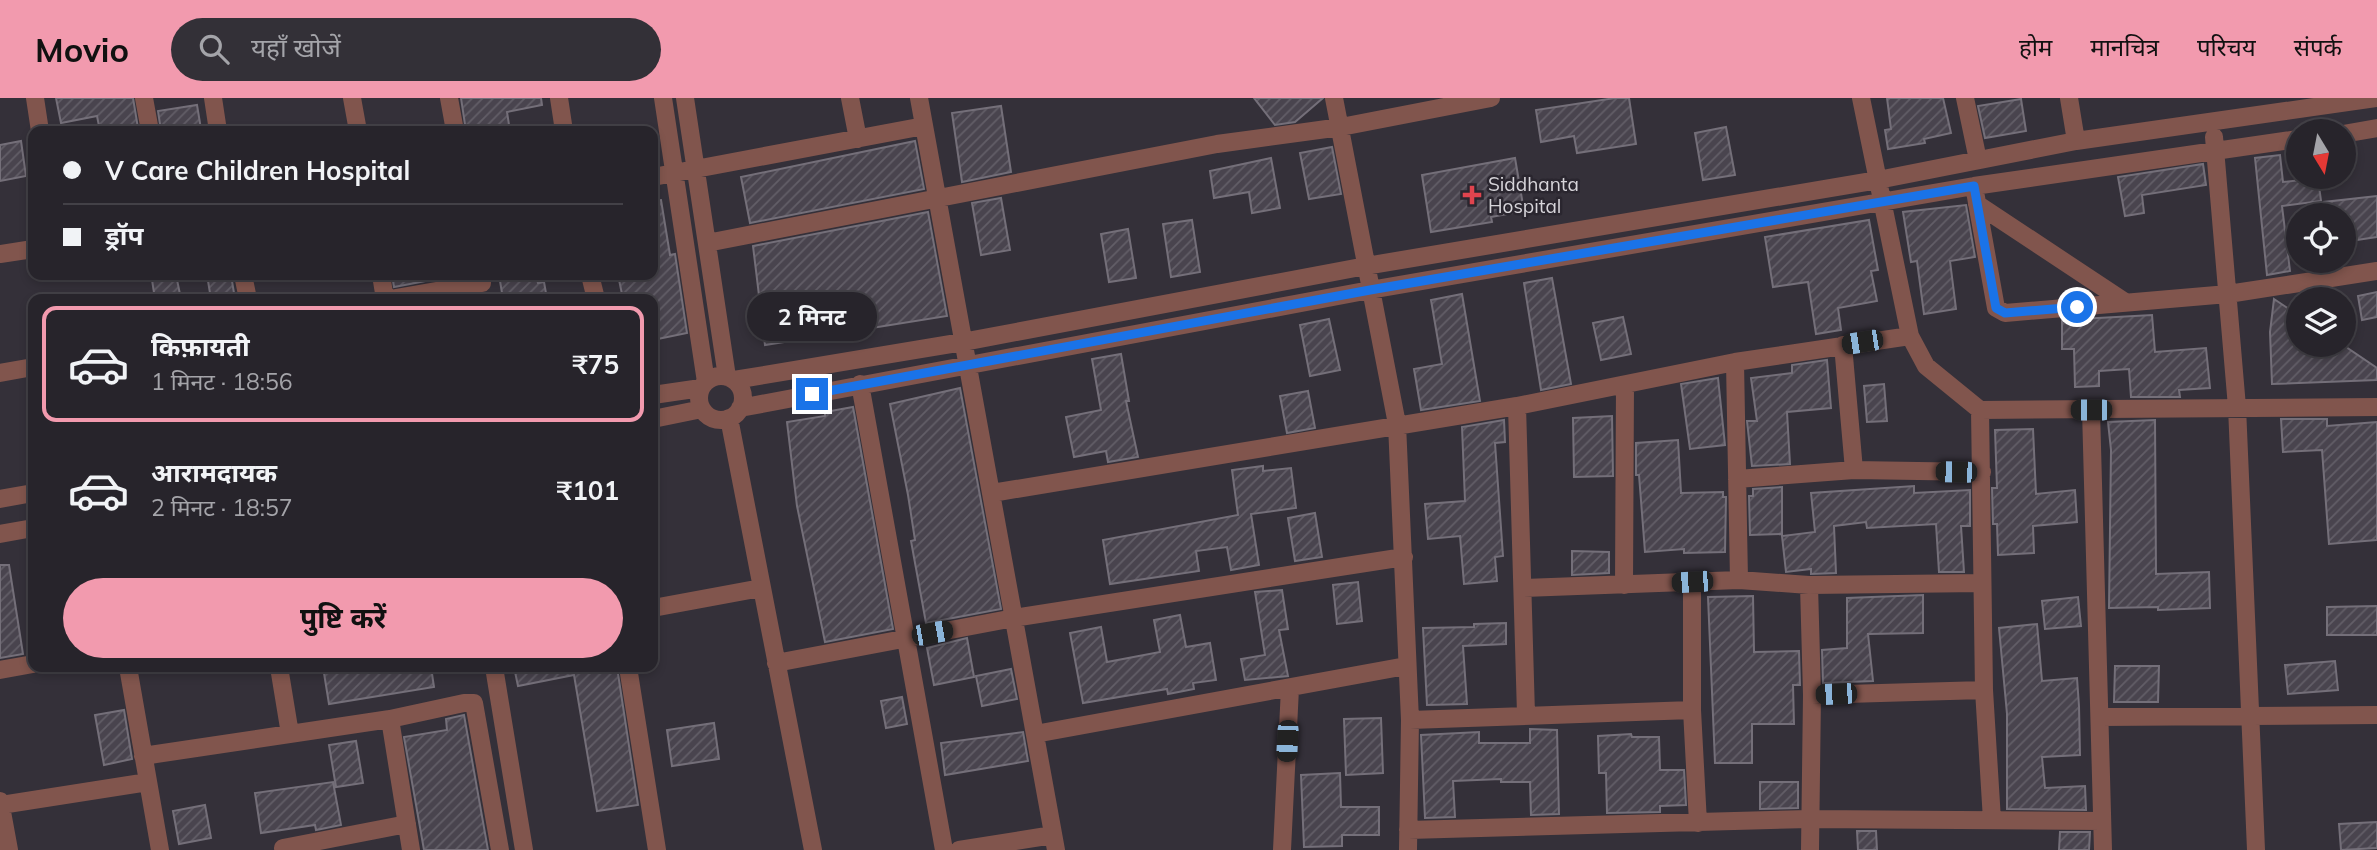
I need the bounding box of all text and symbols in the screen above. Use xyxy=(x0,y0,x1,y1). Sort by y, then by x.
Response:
search box xyxy=(171,18,661,81)
text: Movio xyxy=(35,29,129,70)
icon: search xyxy=(195,30,233,68)
text: यहाँ खोजें xyxy=(251,31,341,64)
text: होम xyxy=(2019,32,2052,62)
text: मानचित्र xyxy=(2090,32,2159,62)
text: परिचय xyxy=(2197,32,2256,62)
text: संपर्क xyxy=(2294,32,2342,62)
north arrow xyxy=(2286,119,2356,189)
map controls xyxy=(2286,119,2356,357)
text: V Care Children Hospital xyxy=(105,154,410,187)
place label: Siddhanta Hospital xyxy=(1488,172,1579,218)
marker: Siddhanta Hospital xyxy=(1462,185,1482,205)
button: locate xyxy=(2286,203,2356,273)
text: ड्रॉप xyxy=(105,219,143,252)
button: layers xyxy=(2286,287,2356,357)
route start xyxy=(2061,291,2093,323)
callout: 2 मिनट xyxy=(747,292,877,342)
text: 2 मिनट xyxy=(778,302,846,331)
car xyxy=(1840,328,1885,356)
text: किफ़ायती xyxy=(151,330,250,363)
icon: car xyxy=(67,333,130,396)
text: ₹75 xyxy=(572,348,619,381)
text: 1 मिनट · 18:56 xyxy=(151,367,293,396)
route end xyxy=(796,378,828,410)
car xyxy=(2071,400,2113,421)
text: आरामदायक xyxy=(151,456,277,489)
icon: car xyxy=(67,459,130,522)
car xyxy=(1935,461,1978,483)
text: ₹101 xyxy=(557,474,619,507)
text: 2 मिनट · 18:57 xyxy=(151,493,293,522)
car xyxy=(1671,570,1714,594)
button: पुष्टि करें xyxy=(63,578,623,658)
car xyxy=(910,619,955,647)
car xyxy=(1815,683,1858,705)
car xyxy=(1276,719,1299,763)

